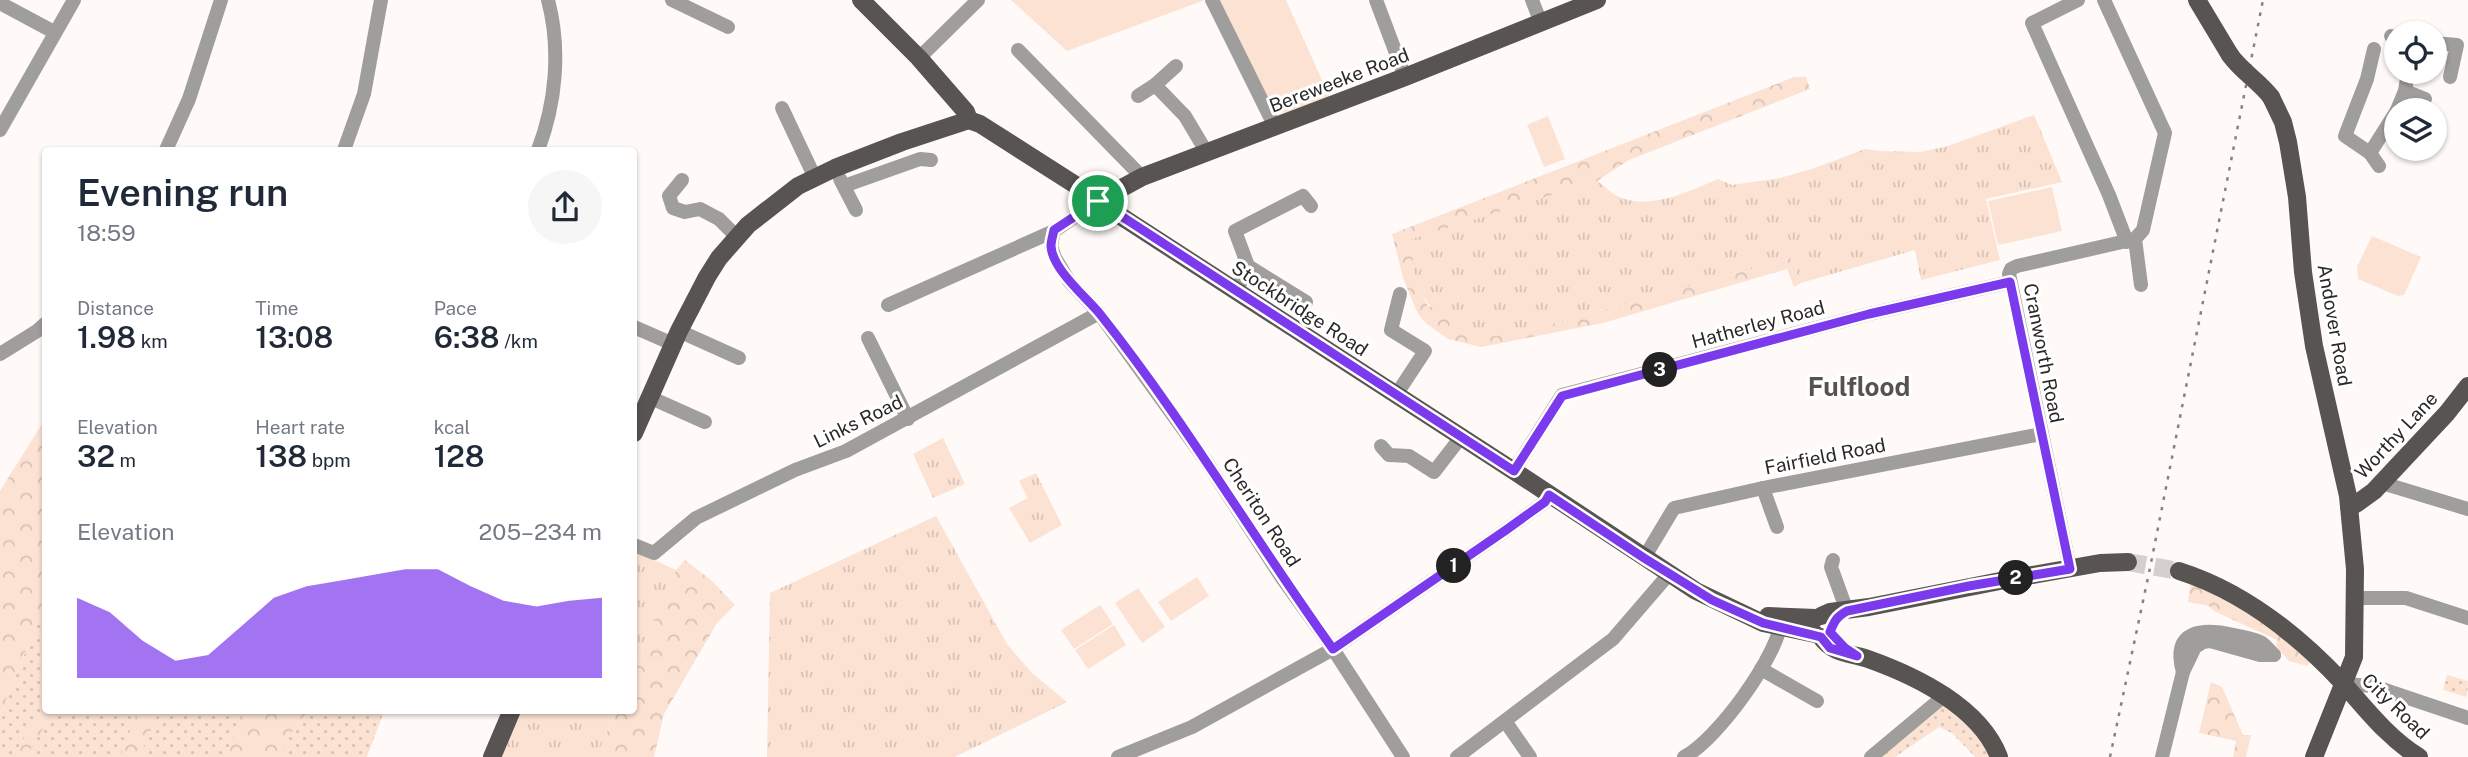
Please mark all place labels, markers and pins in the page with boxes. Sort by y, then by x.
pin [1068,171,1128,231]
pin: 3 [1642,352,1678,388]
pin: 1 [1436,548,1472,584]
pin: 2 [1998,560,2034,596]

